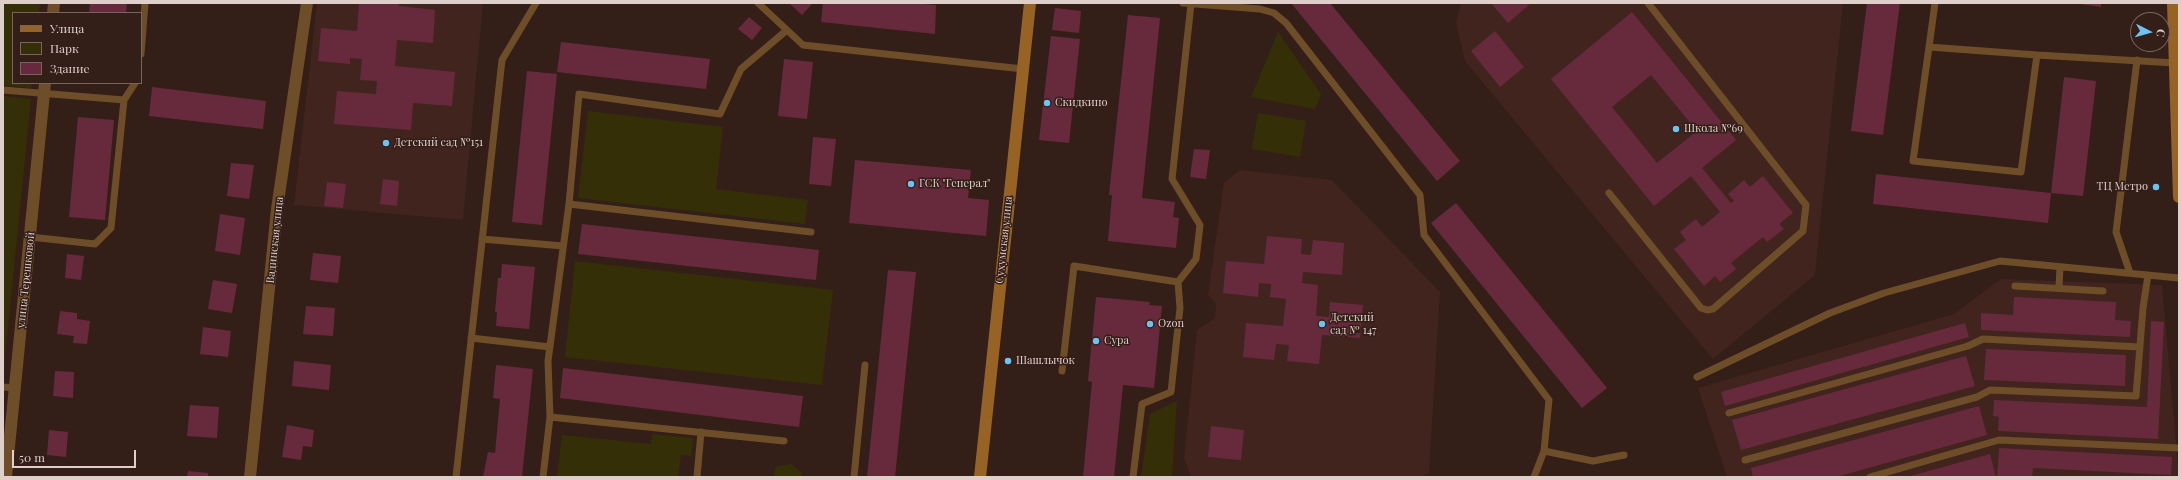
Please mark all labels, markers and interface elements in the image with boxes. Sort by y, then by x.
legend [12,12,142,84]
north arrow [2130,12,2170,52]
text: Улица [50,20,84,36]
text: С [2154,29,2169,38]
text: Парк [50,40,79,56]
text: Здание [50,60,90,76]
place label: Скидкино [1055,96,1107,110]
marker: Скидкино [1042,98,1052,108]
place label: Школа №69 [1684,122,1743,136]
marker: Школа №69 [1671,124,1681,134]
place label: Детский сад №151 [394,136,483,150]
marker: Детский сад №151 [381,138,391,148]
place label: ГСК "Генерал" [919,177,990,191]
marker: ГСК "Генерал" [906,179,916,189]
place label: ТЦ Метро [2097,180,2148,194]
marker: ТЦ Метро [2151,182,2161,192]
street label: Вадинская улица [264,196,286,284]
street label: Сухумская улица [993,196,1015,284]
street label: улица Терешковой [14,231,38,329]
place label: Детский сад № 147 [1330,311,1377,337]
place label: Ozon [1158,317,1184,331]
marker: Ozon [1145,319,1155,329]
marker: Детский сад № 147 [1317,319,1327,329]
place label: Сура [1104,334,1129,348]
marker: Сура [1091,336,1101,346]
place label: Шашлычок [1016,354,1075,368]
marker: Шашлычок [1003,356,1013,366]
scale bar [14,442,138,468]
text: 50 m [19,449,45,465]

